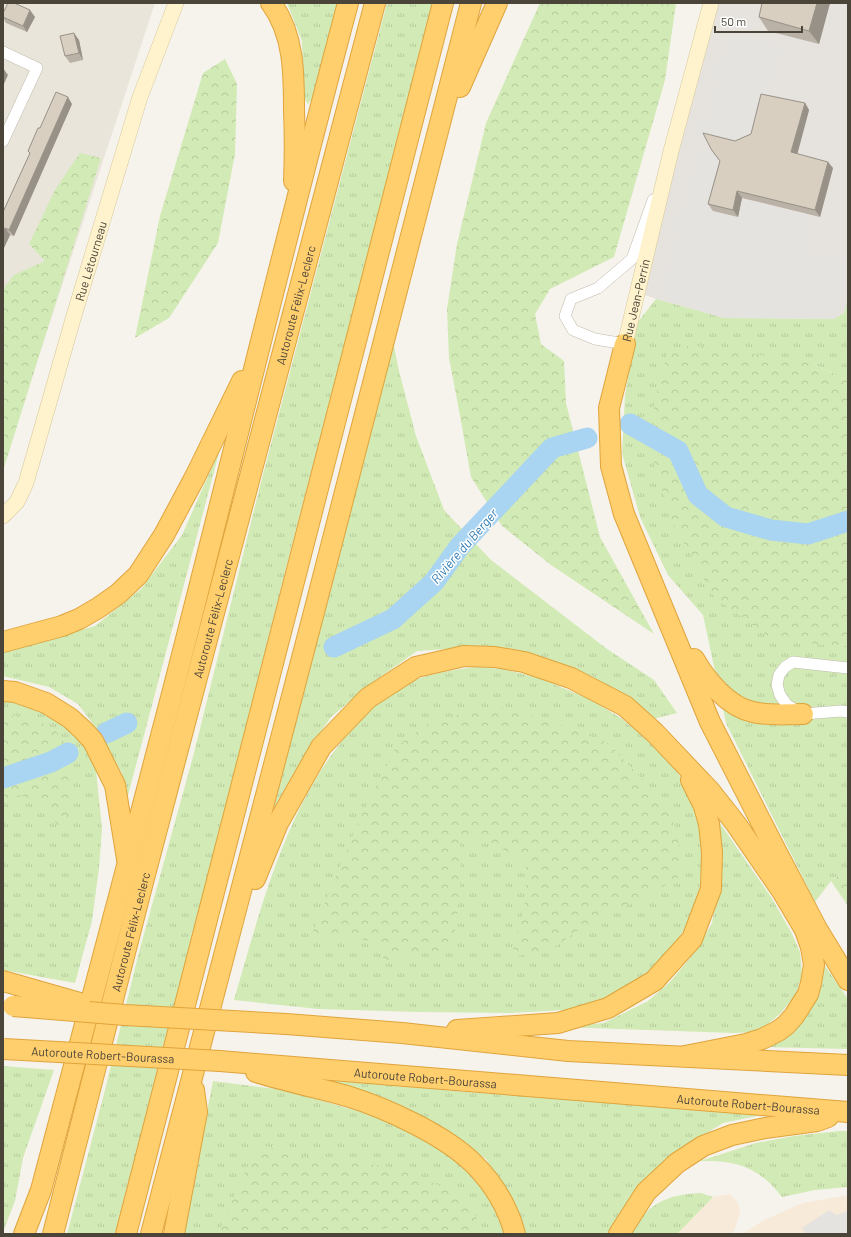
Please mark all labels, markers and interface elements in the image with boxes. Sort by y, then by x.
scale bar [715,8,802,34]
text: 50 m [721,14,746,28]
street label: Rue Létourneau [72,219,109,303]
street label: Autoroute Félix-Leclerc [273,244,318,366]
street label: Rue Jean-Perrin [619,257,652,343]
water label: Rivière du Berger [427,505,501,587]
street label: Autoroute Félix-Leclerc [190,557,235,680]
street label: Autoroute Félix-Leclerc [108,870,152,993]
street label: Autoroute Robert-Bourassa [31,1044,175,1065]
street label: Autoroute Robert-Bourassa [353,1065,497,1090]
street label: Autoroute Robert-Bourassa [676,1091,820,1117]

